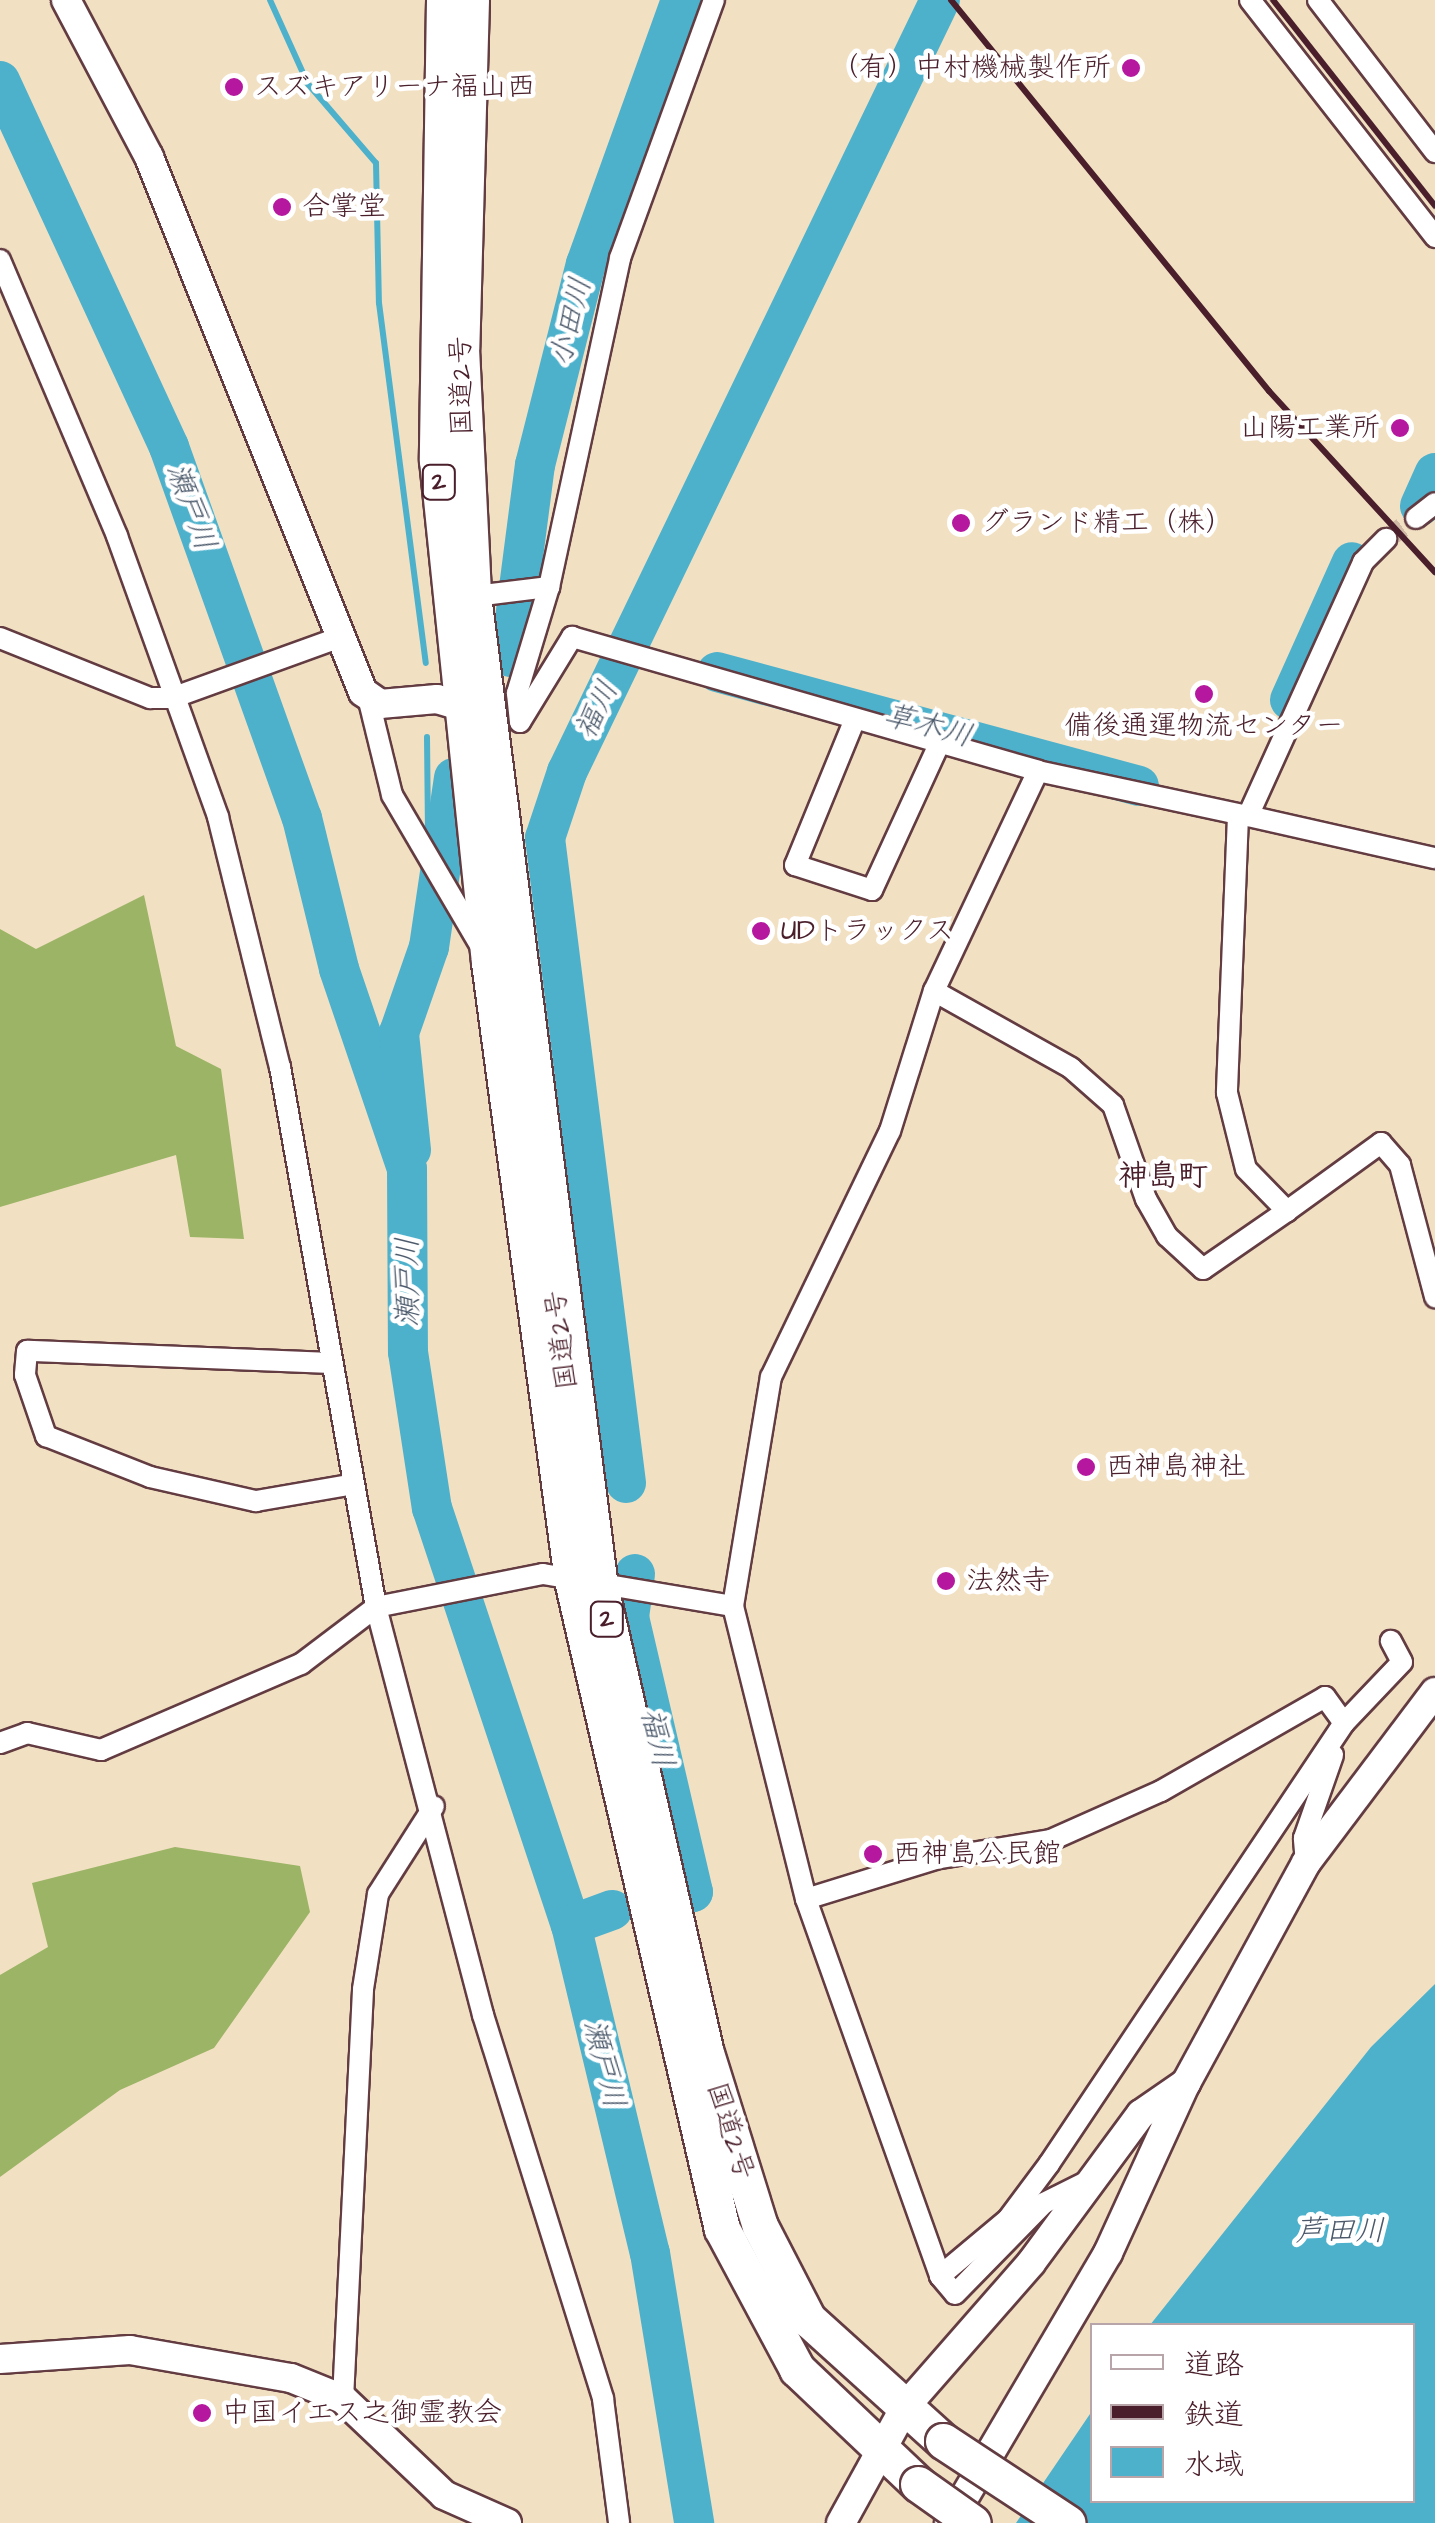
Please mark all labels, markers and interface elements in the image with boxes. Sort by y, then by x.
place label: （有）中村機械製作所 [831,51,1111,85]
marker: （有）中村機械製作所 [1120,57,1142,79]
place label: スズキアリーナ福山西 [254,70,534,104]
marker: スズキアリーナ福山西 [223,76,245,98]
place label: 合掌堂 [302,190,386,224]
marker: 合掌堂 [271,196,293,218]
water label: 小田川 [543,274,599,370]
street label: 国道2号 [444,336,480,436]
place label: 山陽工業所 [1240,411,1380,445]
marker: 山陽工業所 [1389,417,1411,439]
water label: 瀬戸川 [159,459,223,555]
road number: 2 [422,462,456,502]
place label: グランド精工（株） [981,506,1233,540]
marker: グランド精工（株） [950,512,972,534]
water label: 福川 [568,675,626,745]
marker: 備後通運物流センター [1193,683,1215,705]
water label: 草木川 [880,697,976,755]
place label: 備後通運物流センター [1064,709,1344,743]
place label: UDトラックス [781,914,955,948]
marker: UDトラックス [750,920,772,942]
district label: 神島町 [1118,1158,1208,1194]
water label: 瀬戸川 [390,1237,426,1327]
street label: 国道2号 [539,1288,585,1392]
place label: 西神島神社 [1106,1450,1246,1484]
marker: 西神島神社 [1075,1456,1097,1478]
place label: 法然寺 [966,1564,1050,1598]
marker: 法然寺 [935,1570,957,1592]
road number: 2 [590,1599,624,1639]
water label: 福川 [633,1705,681,1771]
place label: 西神島公民館 [893,1837,1061,1871]
marker: 西神島公民館 [862,1843,884,1865]
water label: 瀬戸川 [576,2016,632,2112]
street label: 国道2号 [699,2078,761,2184]
water label: 芦田川 [1295,2213,1385,2249]
legend [1090,2323,1415,2503]
text: 道路 [1184,2344,1244,2386]
text: 鉄道 [1184,2394,1244,2436]
place label: 中国イエス之御霊教会 [222,2396,502,2430]
marker: 中国イエス之御霊教会 [191,2402,213,2424]
text: 水域 [1184,2444,1244,2486]

